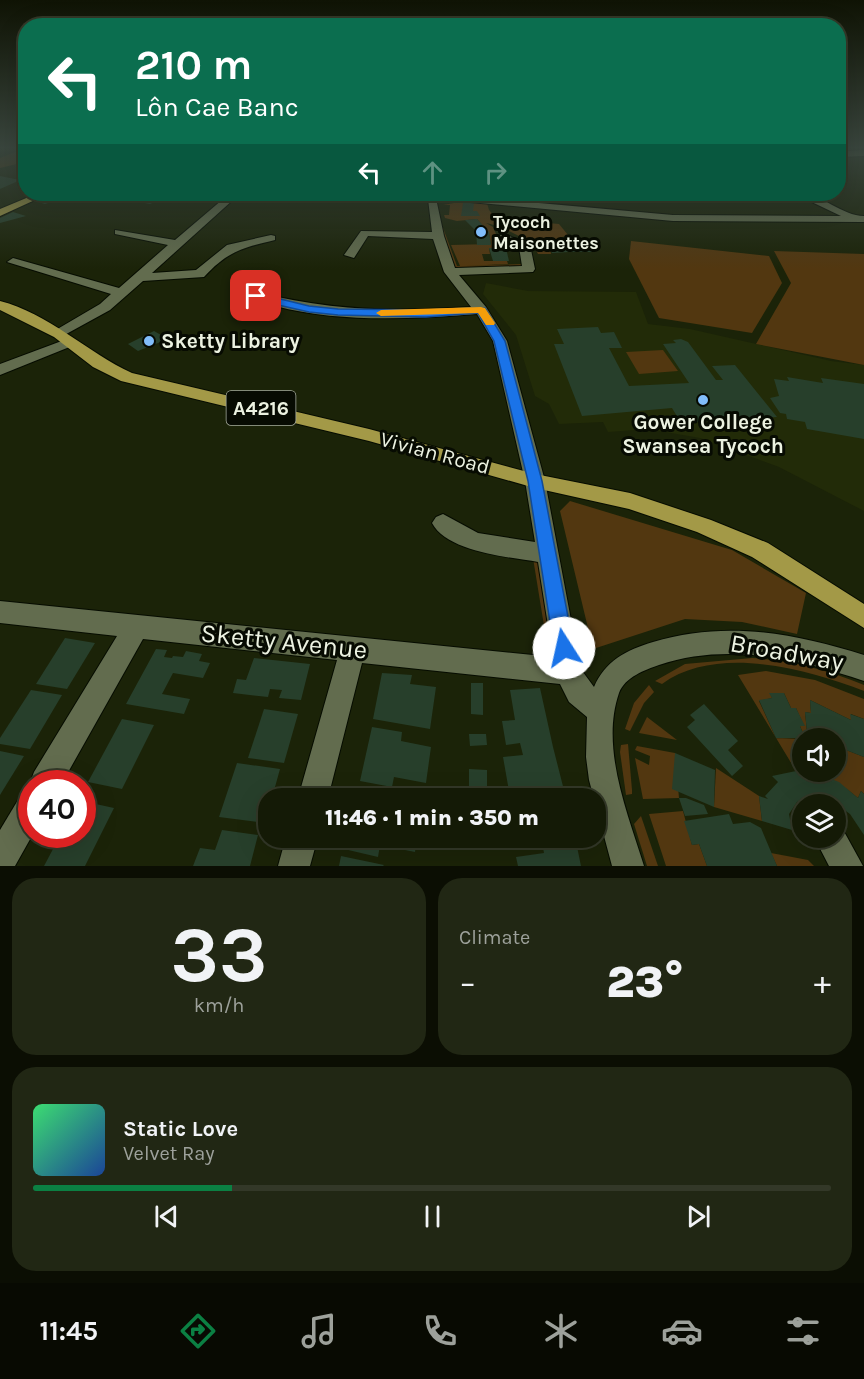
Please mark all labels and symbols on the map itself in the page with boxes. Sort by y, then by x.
place label: Tycoch Maisonettes [493,211,599,254]
marker: Tycoch Maisonettes [474,225,488,239]
pin [230,270,281,321]
place label: Sketty Library [161,329,300,353]
marker: Sketty Library [142,334,156,348]
road number: A4216 [226,391,296,425]
marker: Gower College Swansea Tycoch [696,393,710,407]
place label: Gower College Swansea Tycoch [622,410,784,458]
street label: Vivian Road [378,427,492,479]
position arrow [532,616,596,680]
street label: Sketty Avenue [199,617,369,666]
street label: Broadway [728,627,846,678]
speed limit sign: 40 [18,770,96,848]

